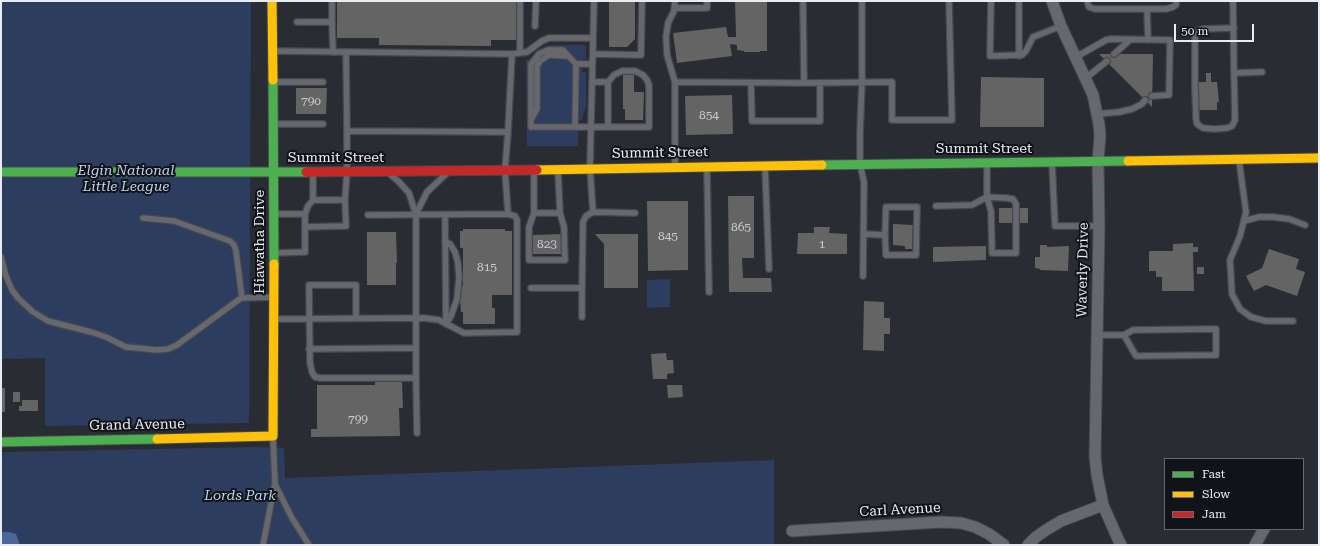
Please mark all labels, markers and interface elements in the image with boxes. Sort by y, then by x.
scale bar [1176,16,1256,42]
text: 50 m [1181,24,1208,38]
house number: 790 [301,94,321,108]
house number: 854 [699,108,719,122]
street label: Summit Street [936,141,1032,157]
street label: Summit Street [612,144,708,162]
street label: Summit Street [288,150,384,166]
park label: Elgin National Little League [78,163,174,196]
street label: Hiawatha Drive [252,190,268,294]
house number: 865 [731,220,751,234]
street label: Waverly Drive [1074,222,1092,318]
house number: 845 [658,229,678,243]
house number: 823 [537,237,557,251]
house number: 1 [819,237,825,251]
house number: 815 [477,260,497,274]
house number: 799 [348,412,368,426]
street label: Grand Avenue [89,416,185,434]
legend [1164,458,1304,530]
text: Fast [1202,467,1225,481]
text: Slow [1202,487,1230,501]
park label: Lords Park [204,488,276,504]
street label: Carl Avenue [859,499,941,521]
text: Jam [1202,507,1226,521]

